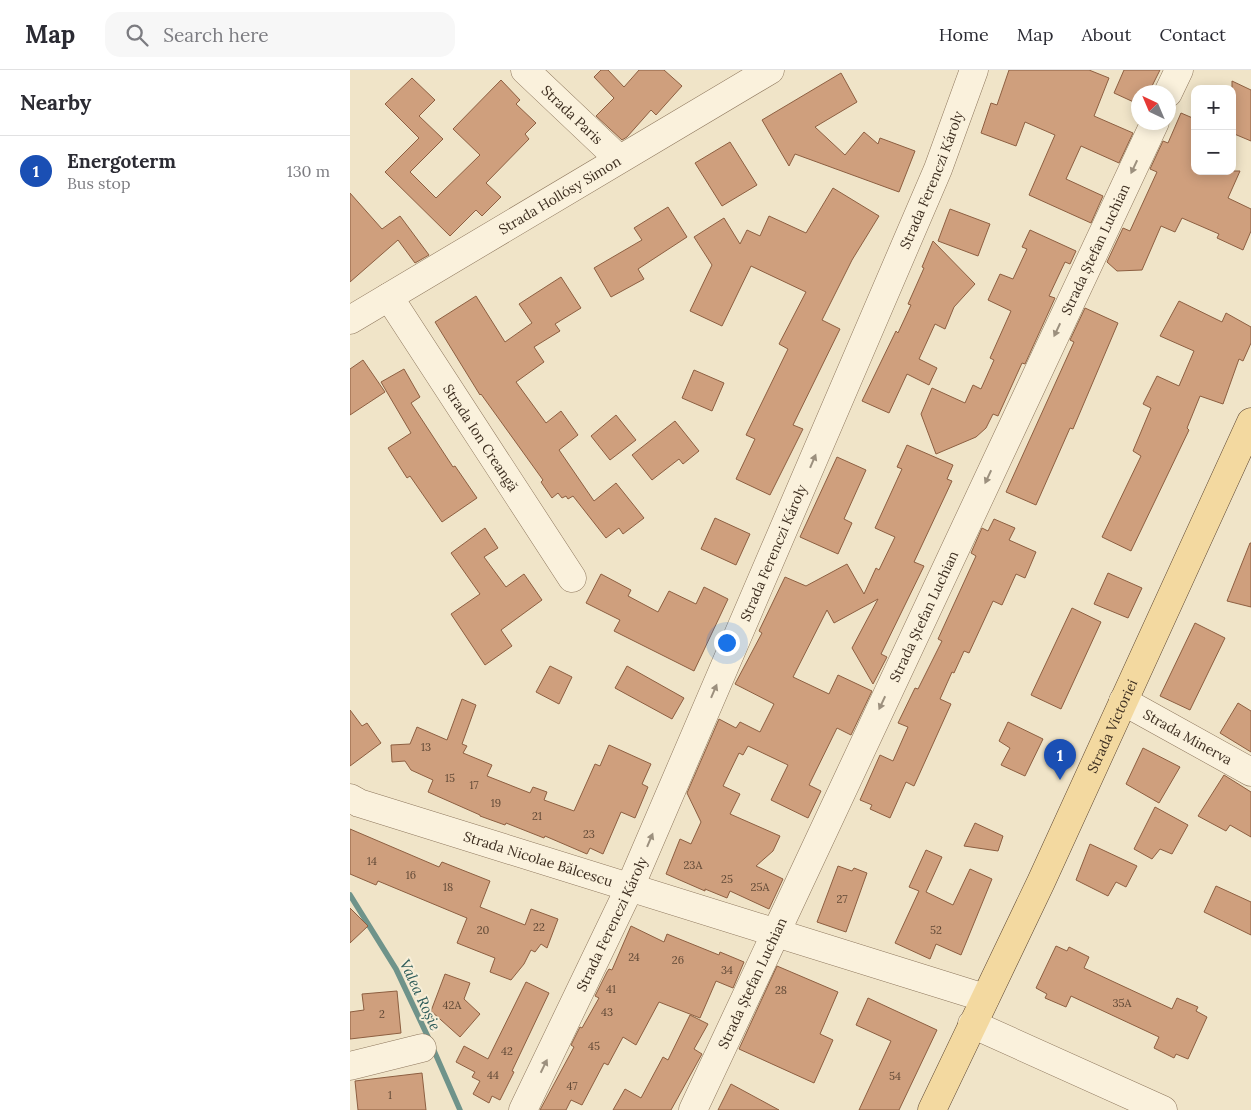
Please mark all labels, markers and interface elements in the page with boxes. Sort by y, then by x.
search box [105,12,455,57]
text: Map [25,19,75,50]
icon: search [123,21,151,49]
text: Search here [163,23,269,47]
text: Home [939,23,989,46]
text: Map [1017,23,1053,46]
text: About [1081,23,1131,46]
text: Contact [1159,23,1226,46]
street label: Strada Paris [538,81,607,148]
north arrow [1131,85,1176,130]
map controls [1191,85,1236,175]
button: + [1191,85,1236,130]
text: Nearby [20,89,91,116]
street label: Strada Ferenczi Károly [896,108,968,252]
button: − [1191,130,1236,175]
text: Energoterm [67,149,176,173]
street label: Strada Hollósy Simon [495,152,624,238]
one-way arrow [1130,160,1138,174]
text: 1 [33,161,39,181]
text: 130 m [287,161,330,181]
text: Bus stop [67,173,131,193]
street label: Strada Ștefan Luchian [1057,180,1134,318]
one-way arrow [1053,323,1061,337]
street label: Strada Ion Creangă [439,381,522,495]
one-way arrow [809,454,817,468]
one-way arrow [984,470,992,484]
street label: Strada Ferenczi Károly [736,481,811,624]
street label: Strada Ștefan Luchian [885,547,962,685]
your location [714,630,740,656]
street label: Strada Victoriei [1083,676,1141,776]
one-way arrow [711,683,719,698]
one-way arrow [878,696,886,710]
street label: Strada Minerva [1140,705,1235,769]
pin: 1 [1044,739,1076,780]
house number: 13 [421,740,431,754]
house number: 15 [445,771,455,785]
house number: 17 [469,778,479,792]
house number: 19 [491,796,501,810]
house number: 21 [532,809,542,823]
street label: Strada Nicolae Bălcescu [461,827,615,891]
house number: 23 [583,827,595,841]
one-way arrow [647,833,655,847]
street label: Strada Ferenczi Károly [572,853,651,995]
house number: 14 [367,854,377,868]
house number: 23A [684,858,703,872]
house number: 16 [406,868,416,882]
house number: 25 [721,872,733,886]
house number: 18 [443,880,453,894]
house number: 25A [751,880,771,894]
house number: 27 [837,892,847,906]
street label: Strada Ștefan Luchian [714,914,791,1052]
house number: 22 [533,920,545,934]
house number: 20 [477,923,490,937]
house number: 52 [930,923,942,937]
house number: 24 [628,950,640,964]
house number: 26 [672,953,684,967]
water label: Valea Roșie [396,956,445,1033]
house number: 34 [721,963,733,977]
house number: 41 [606,982,616,996]
house number: 28 [775,983,787,997]
house number: 35A [1112,996,1133,1010]
house number: 42A [443,998,462,1012]
house number: 43 [601,1005,613,1019]
house number: 2 [379,1007,385,1021]
house number: 45 [588,1039,600,1053]
house number: 42 [501,1044,513,1058]
one-way arrow [540,1059,548,1073]
house number: 44 [487,1068,499,1082]
house number: 54 [889,1069,901,1083]
house number: 47 [566,1079,578,1093]
house number: 1 [388,1088,392,1102]

